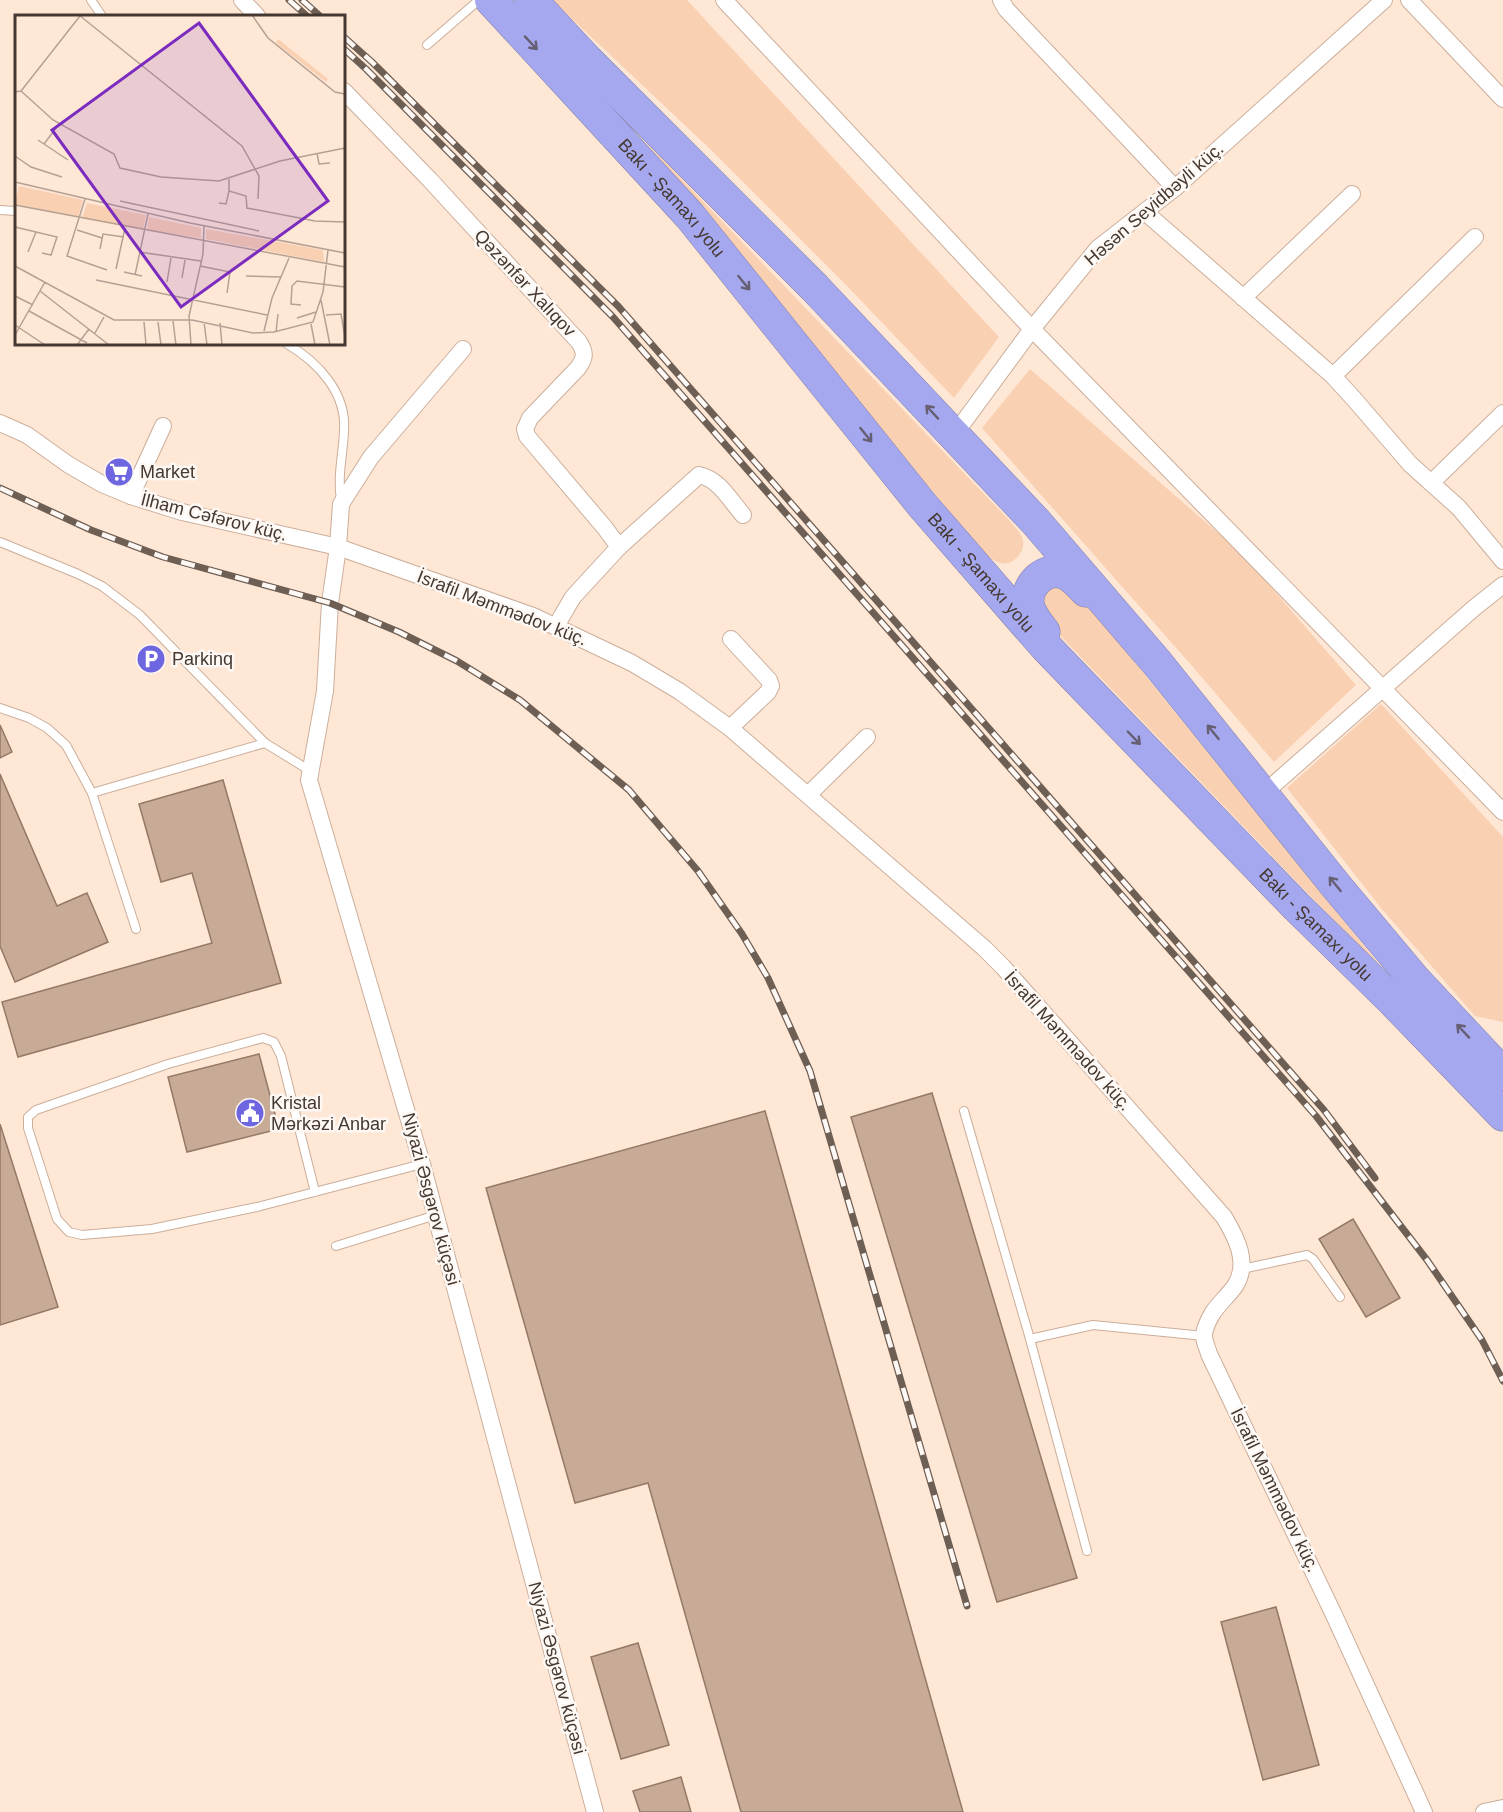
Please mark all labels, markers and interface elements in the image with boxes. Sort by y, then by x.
inset map [15,15,345,345]
one-way arrow [524,35,538,50]
street label: Bakı - Şamaxı yolu [614,135,729,261]
street label: Həsən Seyidbəyli küç. [1081,138,1227,270]
street label: Qəzənfər Xalıqov [470,225,580,341]
one-way arrow [737,275,750,291]
one-way arrow [925,404,940,419]
one-way arrow [859,427,872,443]
supermarket icon: Market [103,456,135,488]
place label: Market [140,462,195,482]
street label: İlham Cəfərov küç. [139,489,289,545]
street label: Bakı - Şamaxı yolu [924,509,1038,636]
street label: İsrafil Məmmədov küç. [414,566,590,650]
parking icon: Parkinq [135,643,167,675]
place label: Parkinq [172,649,233,669]
one-way arrow [1207,724,1220,740]
one-way arrow [1127,731,1142,746]
street label: Bakı - Şamaxı yolu [1255,864,1376,985]
one-way arrow [1328,876,1341,892]
street label: İsrafil Məmmədov küç. [1000,967,1136,1115]
one-way arrow [1456,1024,1470,1039]
place label: Kristal Mərkəzi Anbar [271,1093,386,1134]
public building icon: Kristal Mərkəzi Anbar [234,1097,266,1129]
street label: Niyazi Əsgərov küçəsi [398,1111,464,1287]
street label: İsrafil Məmmədov küç. [1227,1405,1323,1575]
street label: Niyazi Əsgərov küçəsi [524,1580,590,1756]

